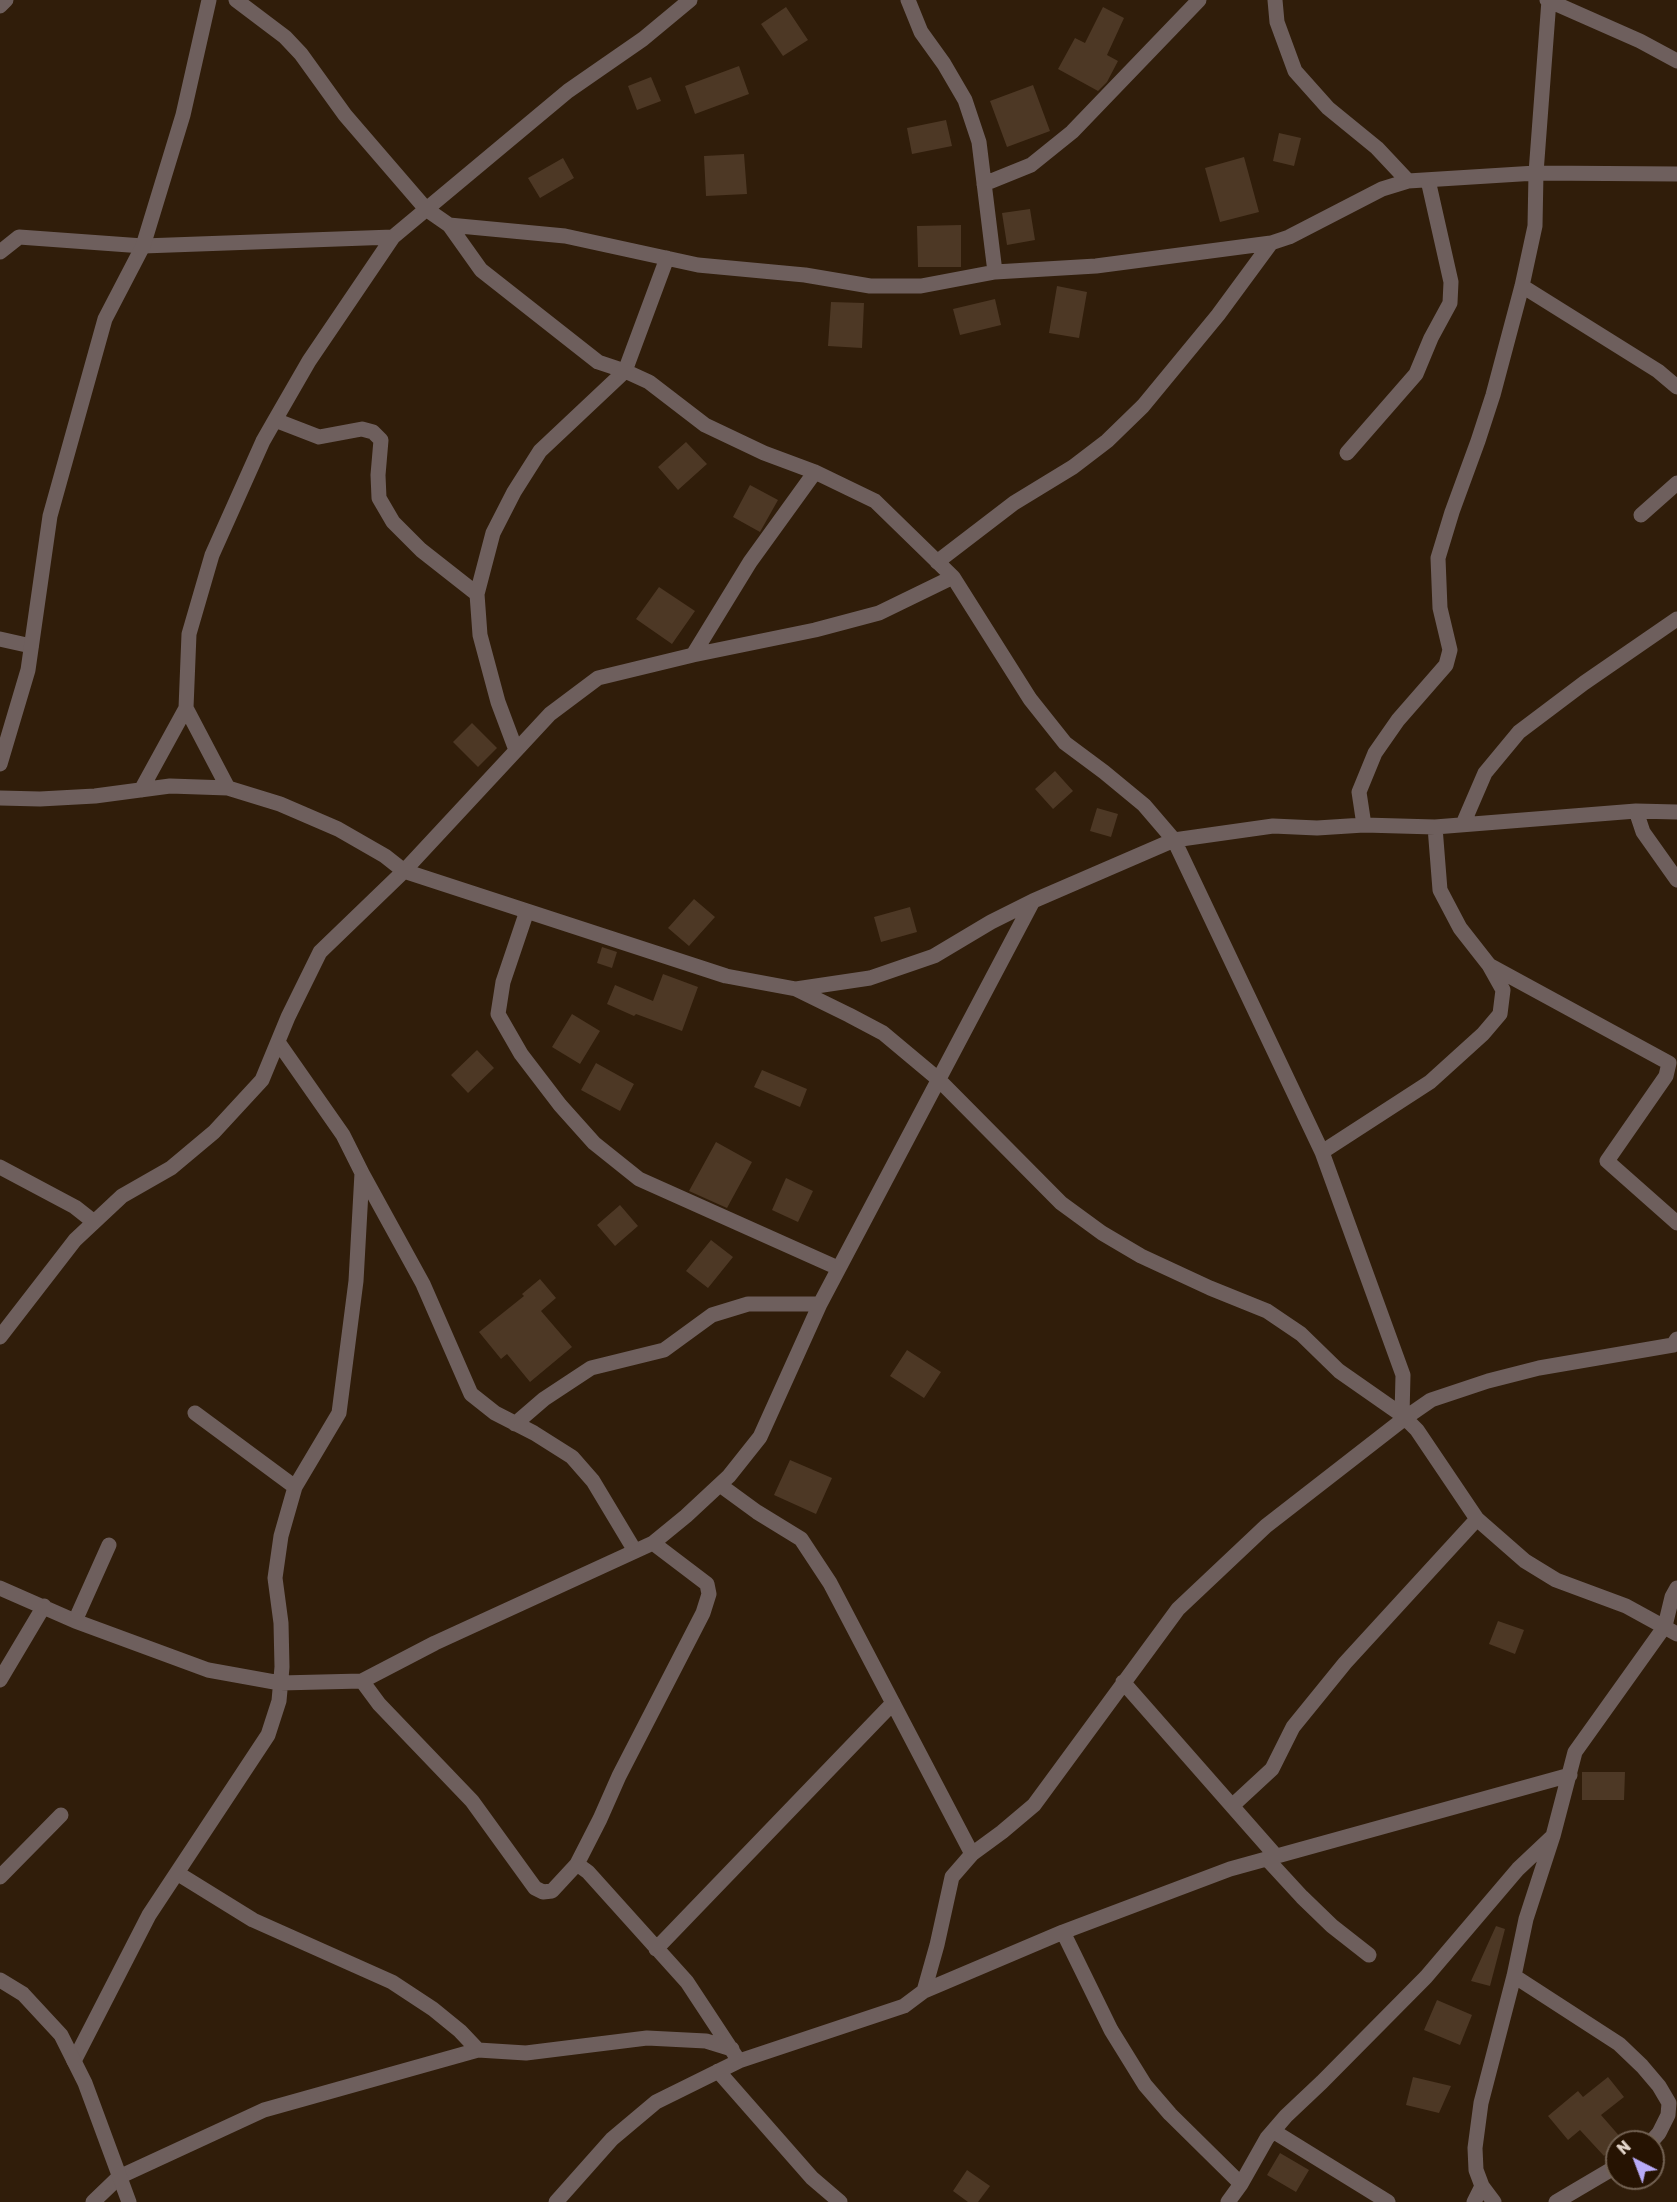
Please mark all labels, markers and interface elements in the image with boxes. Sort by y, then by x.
north arrow [1605,2130,1665,2190]
text: N [1613,2137,1635,2159]

